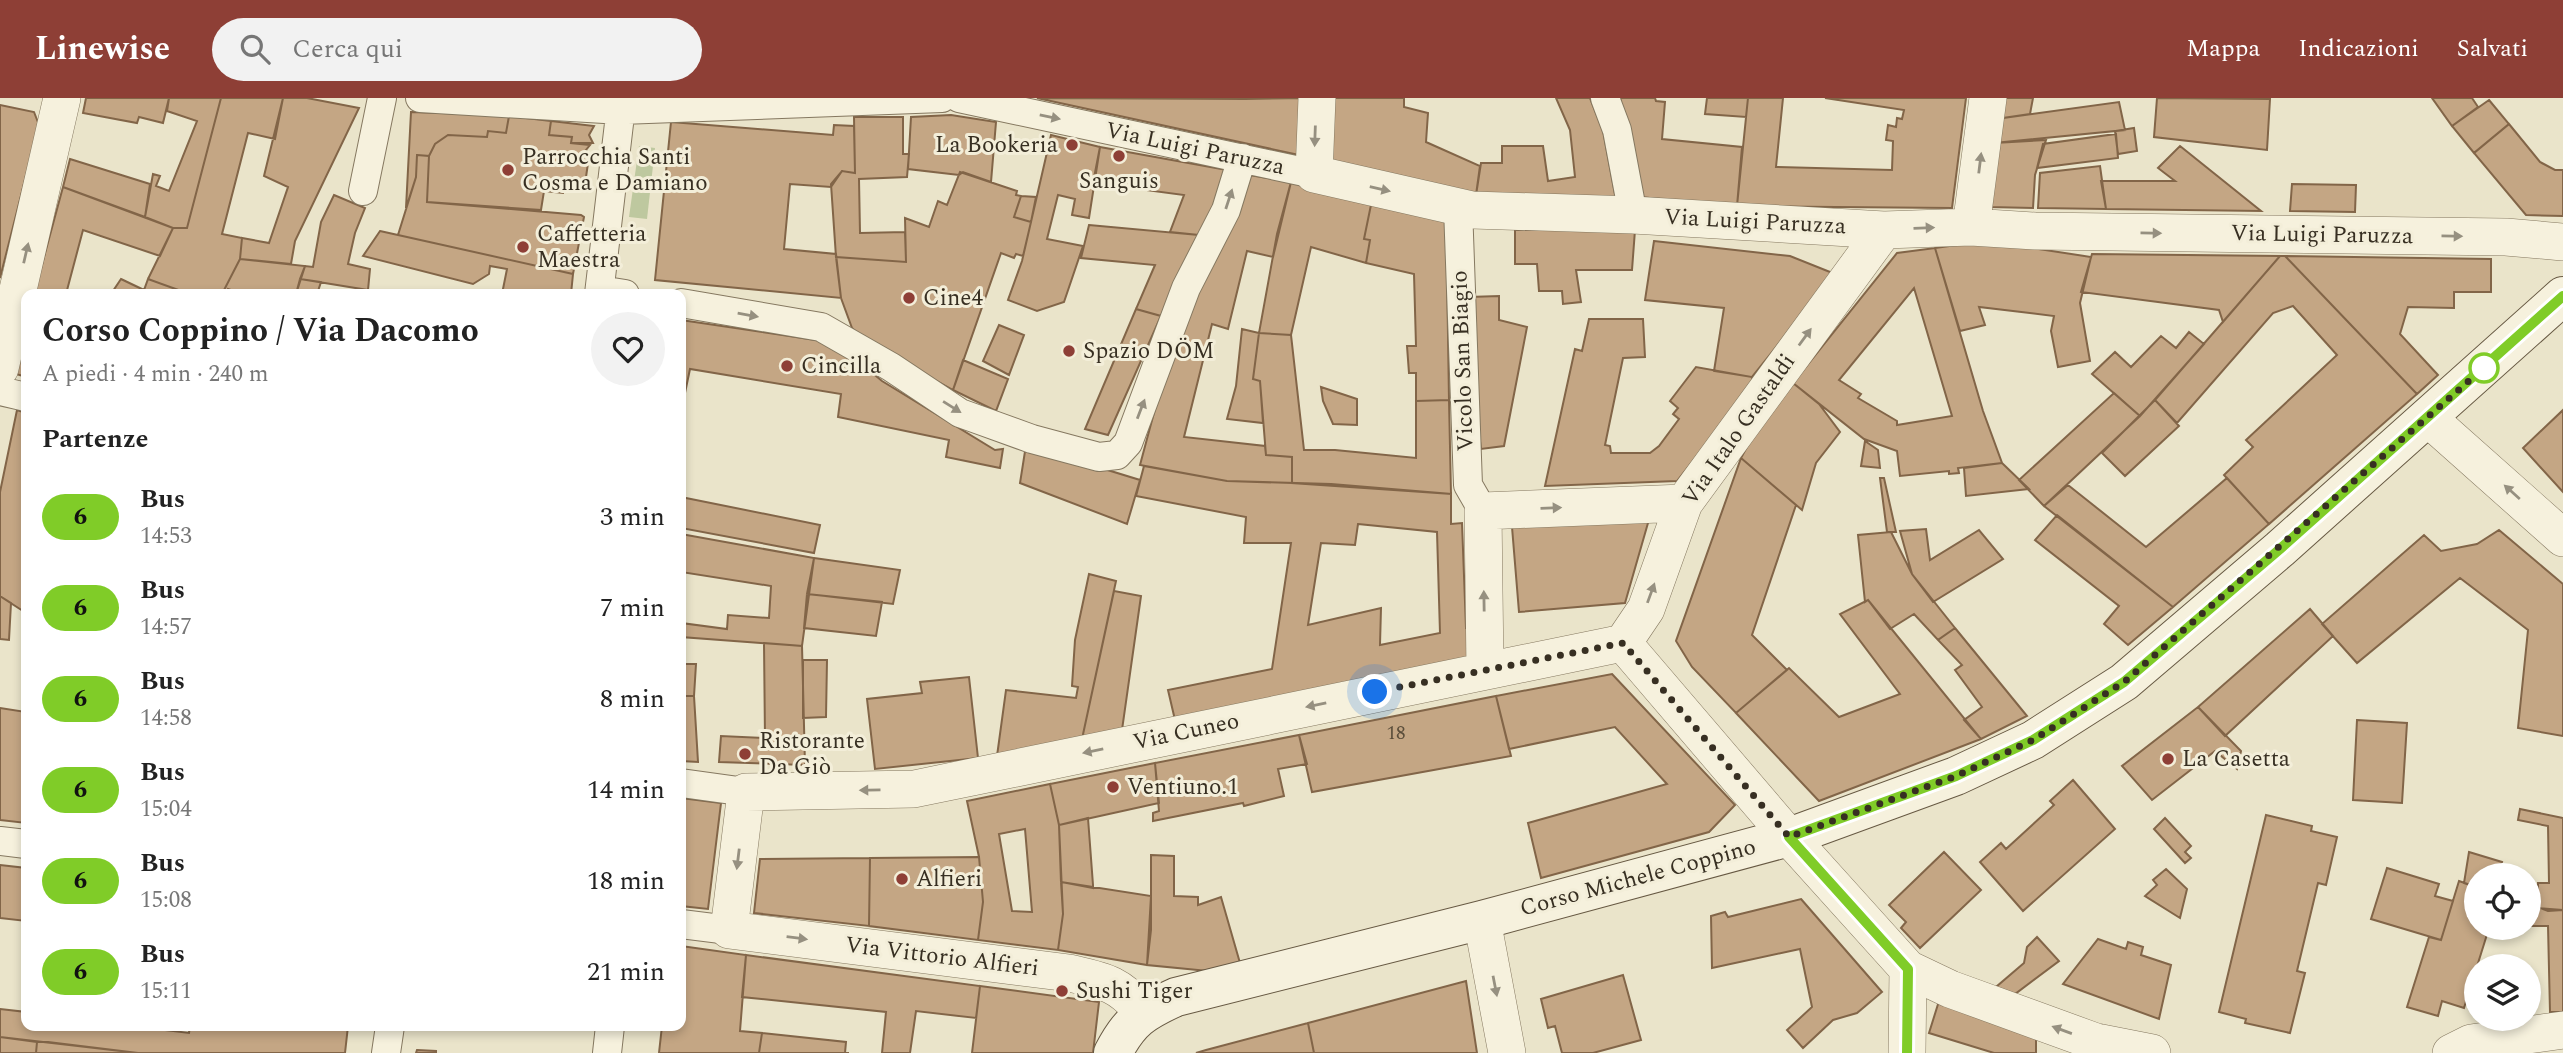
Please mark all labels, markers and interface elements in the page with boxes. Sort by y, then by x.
search box [212,18,702,81]
text: Linewise [35,24,170,74]
text: Cerca qui [292,29,403,69]
icon: search [236,30,274,68]
text: Mappa [2186,31,2260,67]
text: Indicazioni [2298,31,2419,67]
text: Salvati [2457,31,2528,67]
one-way arrow [1039,112,1061,123]
street label: Via Luigi Paruzza [1102,113,1288,185]
one-way arrow [1310,125,1321,147]
place label: La Bookeria [935,128,1058,163]
marker: La Bookeria [1064,137,1080,153]
place label: Parrocchia Santi Cosma e Damiano [522,140,708,201]
marker: Sanguis [1111,148,1127,164]
one-way arrow [1974,151,1985,173]
marker: Parrocchia Santi Cosma e Damiano [500,162,516,178]
place label: Sanguis [1079,164,1159,199]
one-way arrow [1369,184,1391,195]
one-way arrow [1225,189,1235,210]
street label: Via Luigi Paruzza [1663,200,1847,244]
street label: Via Luigi Paruzza [2231,216,2413,254]
place label: Caffetteria Maestra [537,217,647,278]
one-way arrow [1913,223,1935,234]
one-way arrow [2140,227,2162,239]
one-way arrow [2441,231,2463,242]
marker: Caffetteria Maestra [515,239,531,255]
one-way arrow [21,242,32,264]
street label: Vicolo San Biagio [1442,270,1484,452]
place label: Cine4 [923,281,983,316]
marker: Cine4 [901,290,917,306]
text: Corso Coppino / Via Dacomo [42,306,479,356]
one-way arrow [737,310,759,321]
button: heart [591,312,665,386]
one-way arrow [1798,328,1812,346]
place label: Spazio DÖM [1083,334,1214,369]
marker: Spazio DÖM [1061,343,1077,359]
street label: Via Italo Gastaldi [1673,347,1805,513]
place label: Cincilla [801,349,881,384]
unlabelled marker [2469,353,2499,383]
text: A piedi · 4 min · 240 m [42,357,268,392]
marker: Cincilla [779,358,795,374]
one-way arrow [1136,398,1147,419]
one-way arrow [942,400,962,413]
text: Partenze [42,419,149,459]
text: Bus [140,479,185,519]
one-way arrow [2504,485,2521,501]
text: 3 min [600,497,665,537]
text: 6 [74,499,87,535]
one-way arrow [1540,502,1562,514]
text: 14:53 [140,519,192,554]
text: Bus [140,570,185,610]
one-way arrow [1646,582,1657,603]
text: 7 min [600,588,665,628]
text: 6 [74,590,87,626]
one-way arrow [1478,590,1490,612]
text: 14:57 [140,610,192,645]
text: Bus [140,661,185,701]
your location [1357,674,1392,709]
text: 8 min [600,679,665,719]
text: 6 [74,681,87,717]
one-way arrow [1305,699,1327,710]
text: 14:58 [140,701,192,736]
street label: Via Cuneo [1130,704,1242,760]
house number: 18 [1386,719,1406,748]
place label: Ristorante Da Giò [759,724,865,785]
place label: La Casetta [2182,742,2290,777]
marker: Ristorante Da Giò [737,746,753,762]
one-way arrow [1082,746,1104,757]
marker: La Casetta [2160,751,2176,767]
text: Bus [140,752,185,792]
text: 14 min [587,770,665,810]
place label: Ventiuno.1 [1127,770,1238,805]
text: 6 [74,772,87,808]
marker: Ventiuno.1 [1105,779,1121,795]
one-way arrow [859,784,881,796]
text: 15:04 [140,792,192,827]
street label: Corso Michele Coppino [1516,830,1760,926]
text: Bus [140,843,185,883]
one-way arrow [732,848,743,870]
text: 18 min [587,861,665,901]
place label: Alfieri [916,862,982,897]
text: 6 [74,863,87,899]
map controls [2464,863,2541,1031]
button: locate [2464,863,2541,940]
marker: Alfieri [894,871,910,887]
text: 15:08 [140,883,192,918]
street label: Via Vittorio Alfieri [843,928,1041,986]
one-way arrow [786,933,808,944]
text: Bus [140,934,185,974]
text: 21 min [587,952,665,992]
text: 6 [74,954,87,990]
button: layers [2464,954,2541,1031]
text: 15:11 [140,974,192,1009]
place label: Sushi Tiger [1076,974,1193,1009]
one-way arrow [1490,976,1501,998]
marker: Sushi Tiger [1054,983,1070,999]
one-way arrow [2052,1024,2073,1035]

